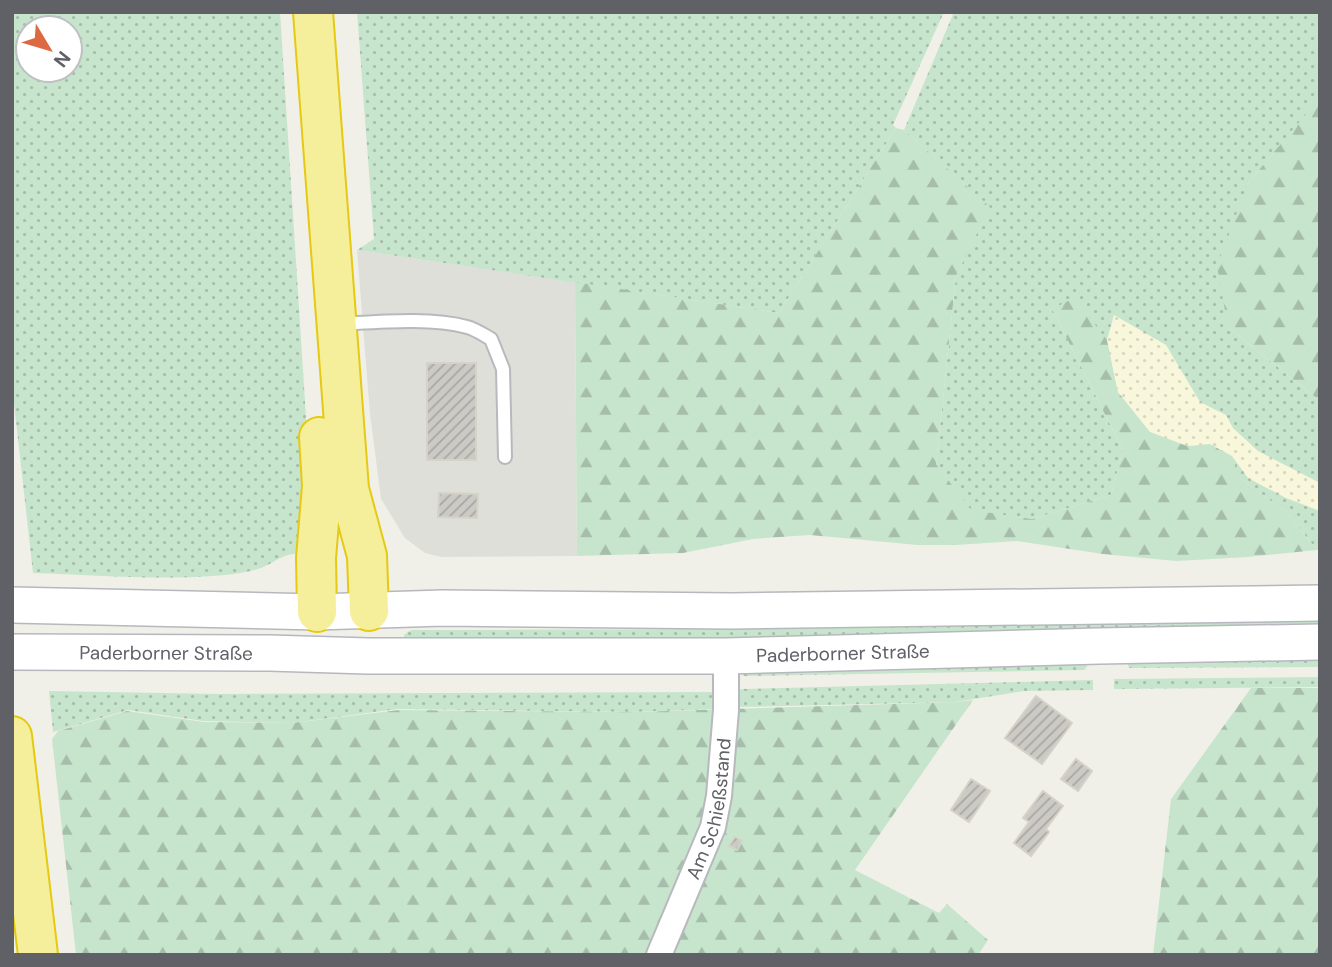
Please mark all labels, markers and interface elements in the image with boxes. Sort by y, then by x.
north arrow [14,14,84,84]
text: N [48,46,76,72]
street label: Paderborner Straße [756,638,930,668]
street label: Paderborner Straße [79,640,253,665]
street label: Am Schießstand [680,737,736,883]

